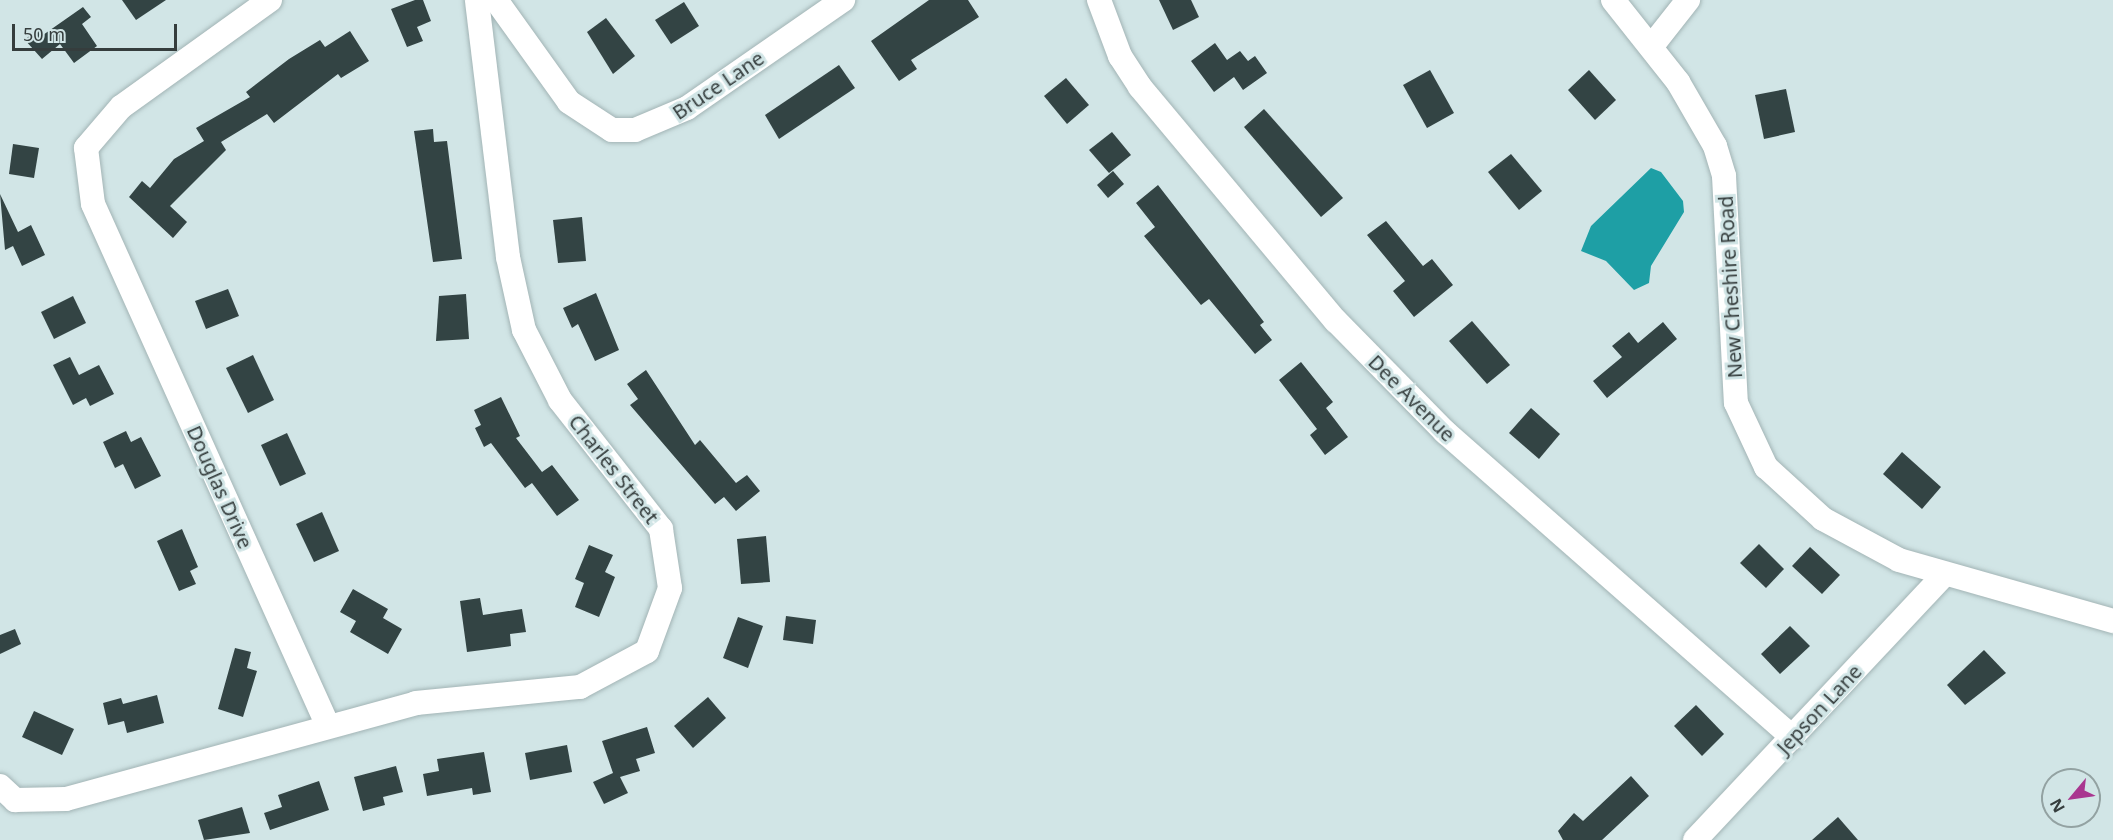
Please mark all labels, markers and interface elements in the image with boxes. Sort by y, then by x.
scale bar [15,12,180,50]
text: 50 m [23,22,65,46]
street label: Bruce Lane [668,46,768,124]
street label: New Cheshire Road [1713,195,1747,379]
street label: Dee Avenue [1364,350,1460,446]
street label: Charles Street [564,410,664,528]
street label: Douglas Drive [182,422,258,552]
street label: Jepson Lane [1771,659,1867,759]
north arrow [2041,768,2101,828]
text: N [2044,795,2070,817]

